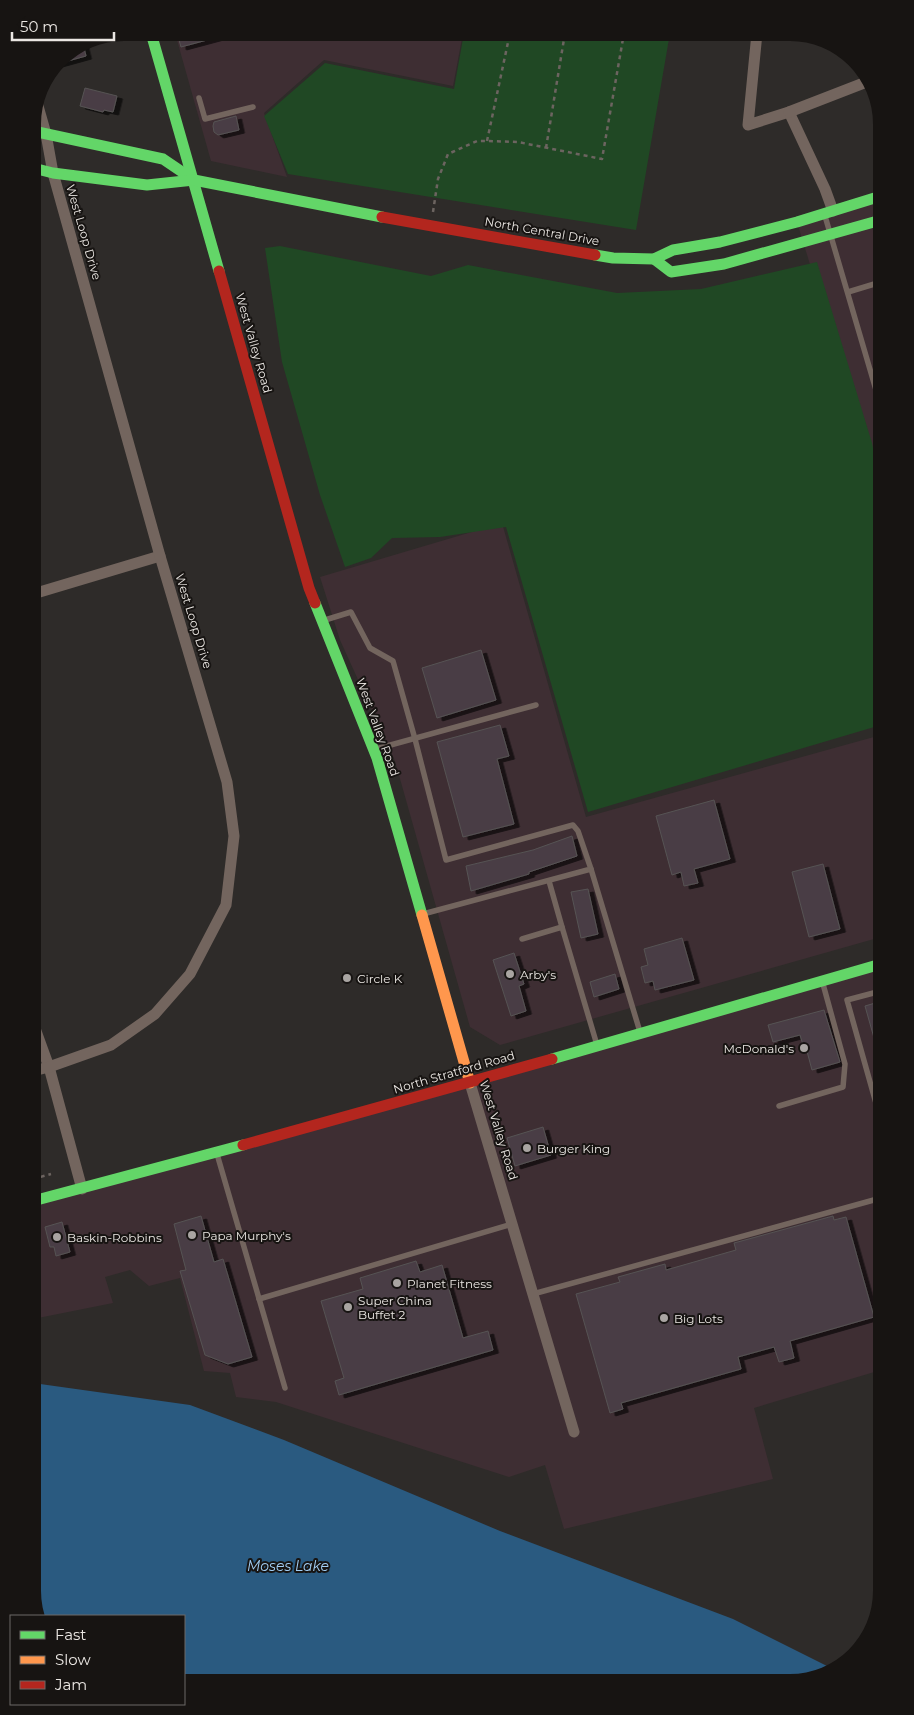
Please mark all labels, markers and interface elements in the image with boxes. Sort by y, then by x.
scale bar [12,10,115,42]
text: 50 m [20,17,58,36]
street label: West Loop Drive [63,183,105,281]
street label: North Central Drive [484,214,600,248]
street label: West Valley Road [233,291,275,395]
street label: West Loop Drive [172,572,216,670]
street label: West Valley Road [353,676,403,778]
place label: Arby's [520,967,556,982]
marker: Arby's [504,968,516,980]
place label: Circle K [357,971,403,986]
marker: Circle K [341,972,353,984]
place label: McDonald's [724,1041,794,1056]
marker: McDonald's [798,1042,810,1054]
street label: North Stratford Road [392,1047,516,1097]
street label: West Valley Road [477,1078,521,1182]
place label: Burger King [537,1141,610,1156]
marker: Burger King [521,1142,533,1154]
place label: Papa Murphy's [202,1228,291,1243]
marker: Papa Murphy's [186,1229,198,1241]
place label: Baskin-Robbins [67,1230,162,1245]
marker: Baskin-Robbins [51,1231,63,1243]
place label: Planet Fitness [407,1276,492,1291]
marker: Planet Fitness [391,1277,403,1289]
place label: Super China Buffet 2 [358,1293,432,1322]
marker: Super China Buffet 2 [342,1301,354,1313]
place label: Big Lots [674,1311,723,1326]
marker: Big Lots [658,1312,670,1324]
water label: Moses Lake [247,1557,329,1575]
legend [10,1615,185,1705]
text: Fast [55,1625,86,1644]
text: Slow [55,1650,91,1669]
text: Jam [54,1675,87,1694]

